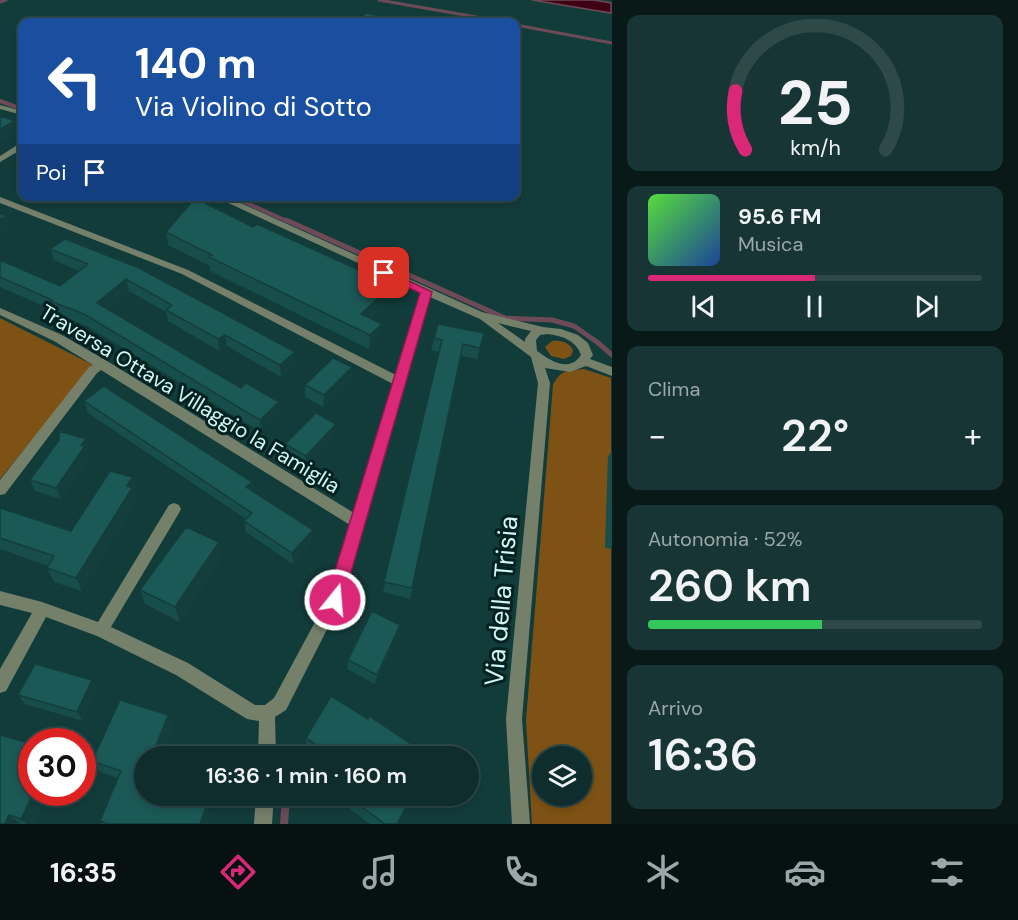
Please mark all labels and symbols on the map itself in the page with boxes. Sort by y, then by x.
pin [358,247,409,298]
street label: Traversa Ottava Villaggio la Famiglia [35,298,345,500]
street label: Via della Trisia [477,514,525,688]
position arrow [303,568,367,632]
speed limit sign: 30 [18,728,96,806]

